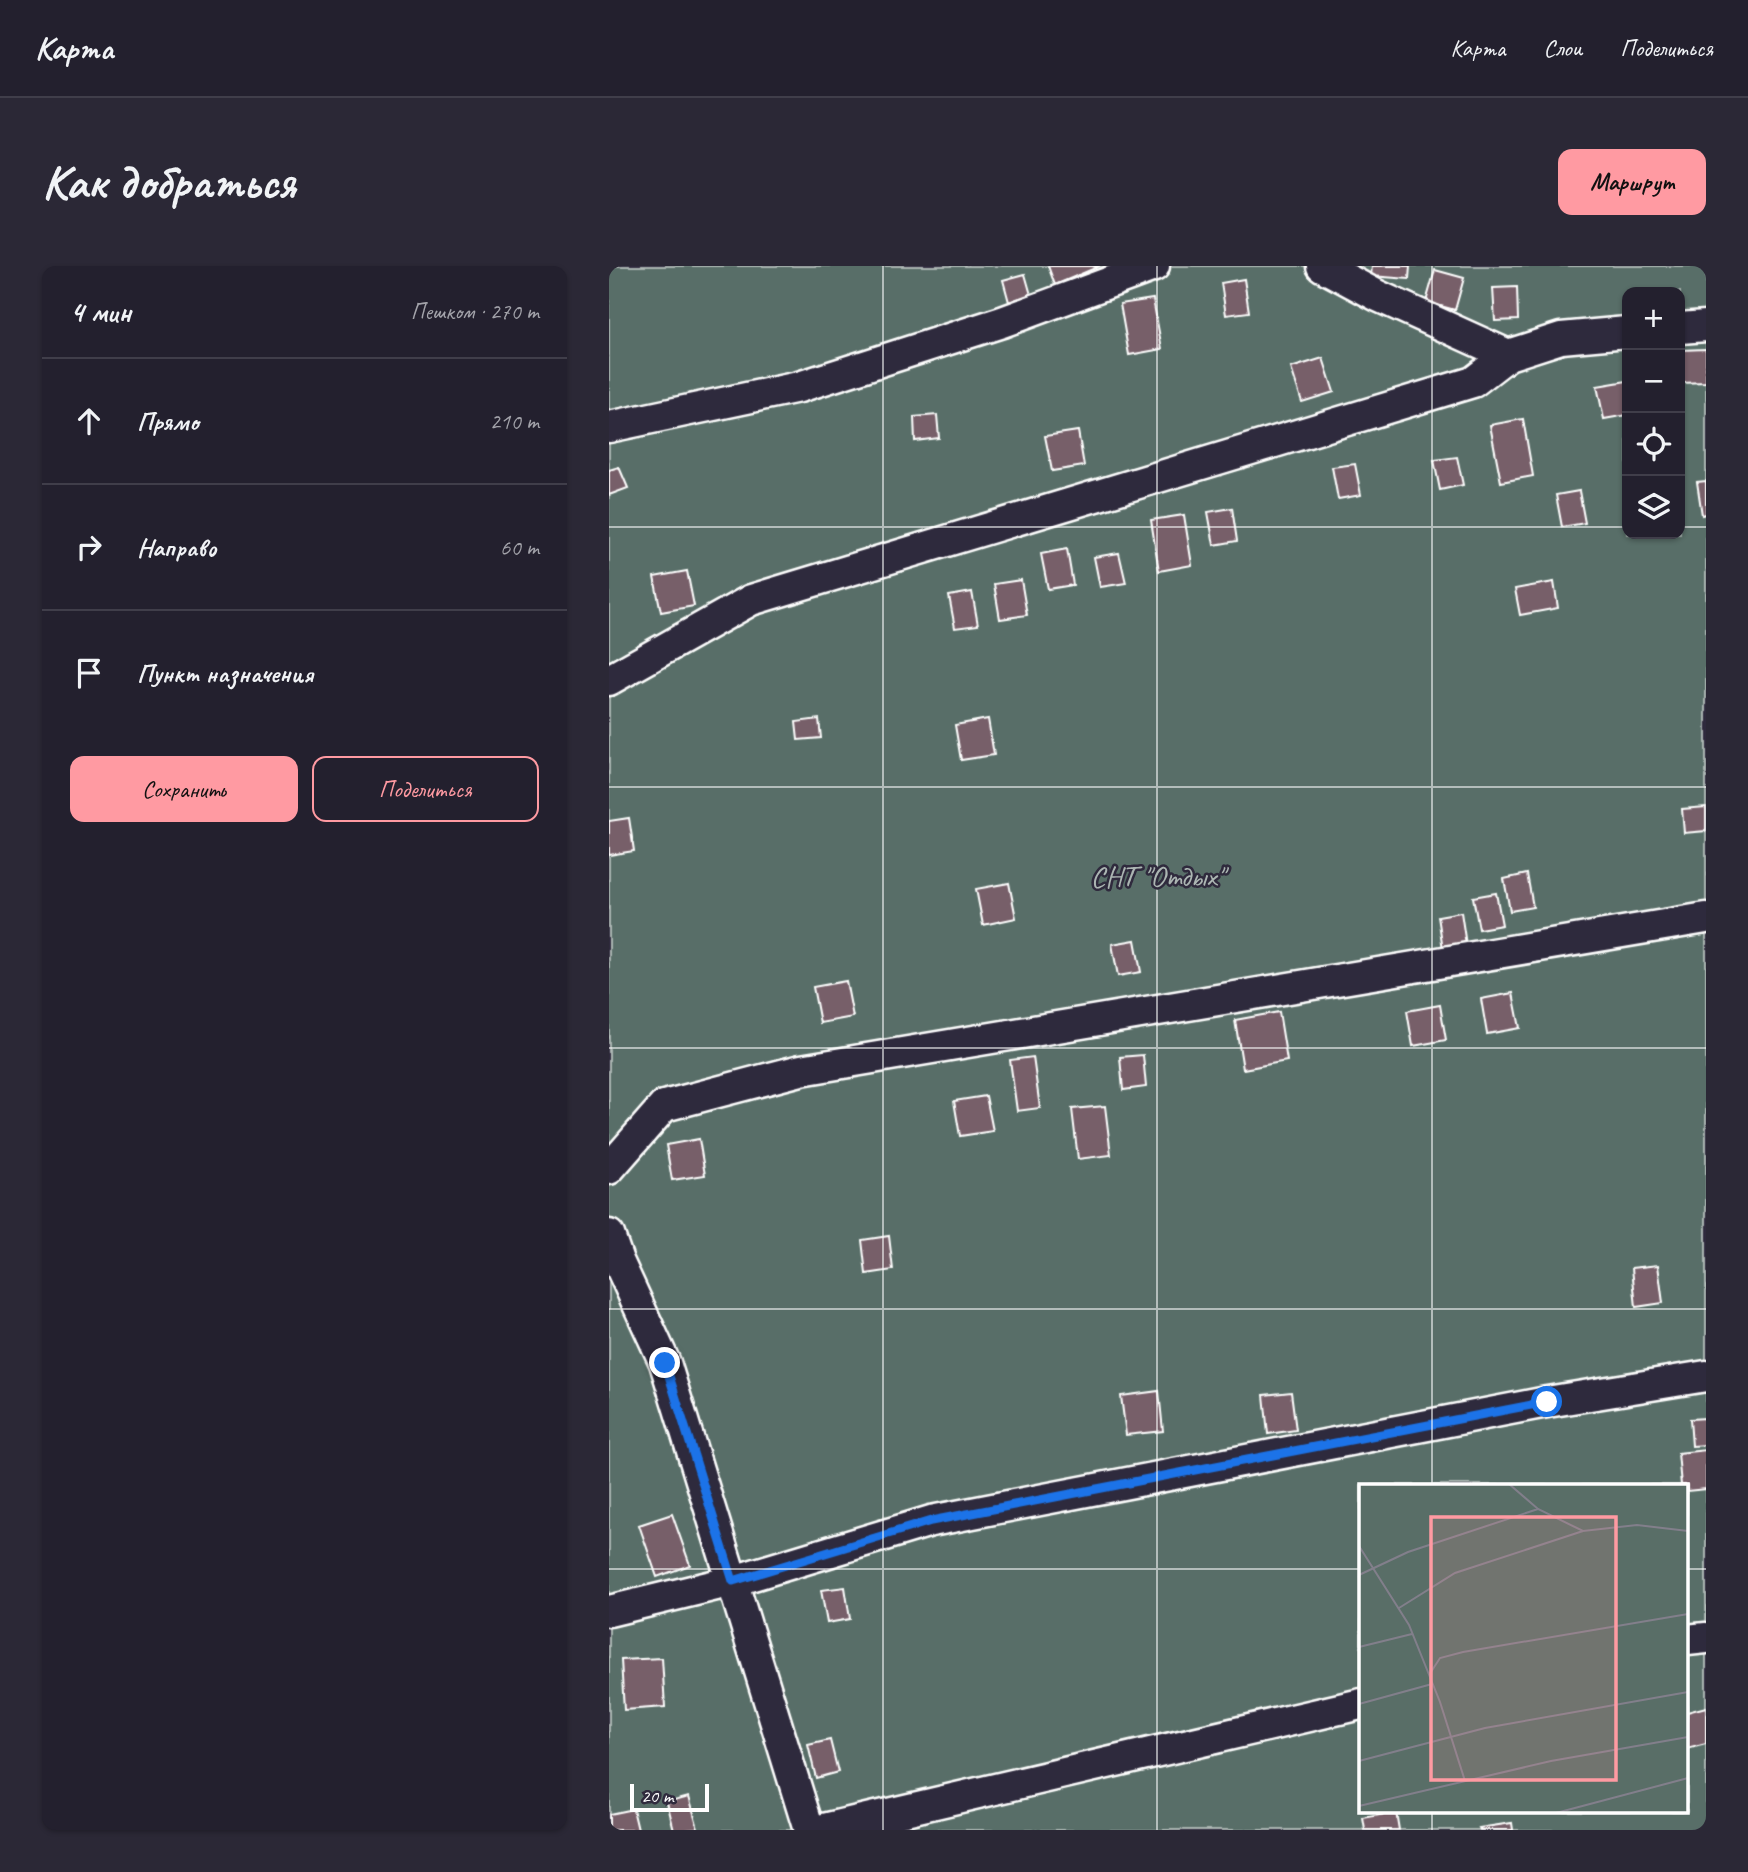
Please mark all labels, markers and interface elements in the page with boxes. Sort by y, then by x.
text: Карта [35,27,114,69]
text: Карта [1451,33,1505,63]
text: Слои [1543,33,1582,63]
text: Поделиться [1620,33,1713,63]
button: Маршрут [1558,149,1706,215]
text: Как добраться [42,151,295,213]
map controls [1622,287,1685,539]
button: + [1622,287,1685,350]
text: 4 мин [70,293,131,331]
text: Пешком · 270 m [411,297,539,326]
button: − [1622,350,1685,413]
icon: ahead [70,402,108,440]
text: Прямо [137,405,199,438]
text: 210 m [490,407,539,436]
button: locate [1622,413,1685,476]
button: layers [1622,476,1685,539]
icon: right [70,528,108,566]
text: Направо [137,531,216,564]
text: 60 m [500,533,539,562]
icon: arrive [70,654,108,692]
text: Пункт назначения [137,657,313,690]
button: Сохранить [70,756,298,822]
button: Поделиться [312,756,539,822]
park label: СНТ "Отдых" [1090,857,1229,895]
route end [649,1347,680,1378]
route start [1531,1386,1562,1417]
inset map [1359,1484,1689,1812]
scale bar [630,1781,709,1813]
text: 20 m [641,1784,673,1808]

